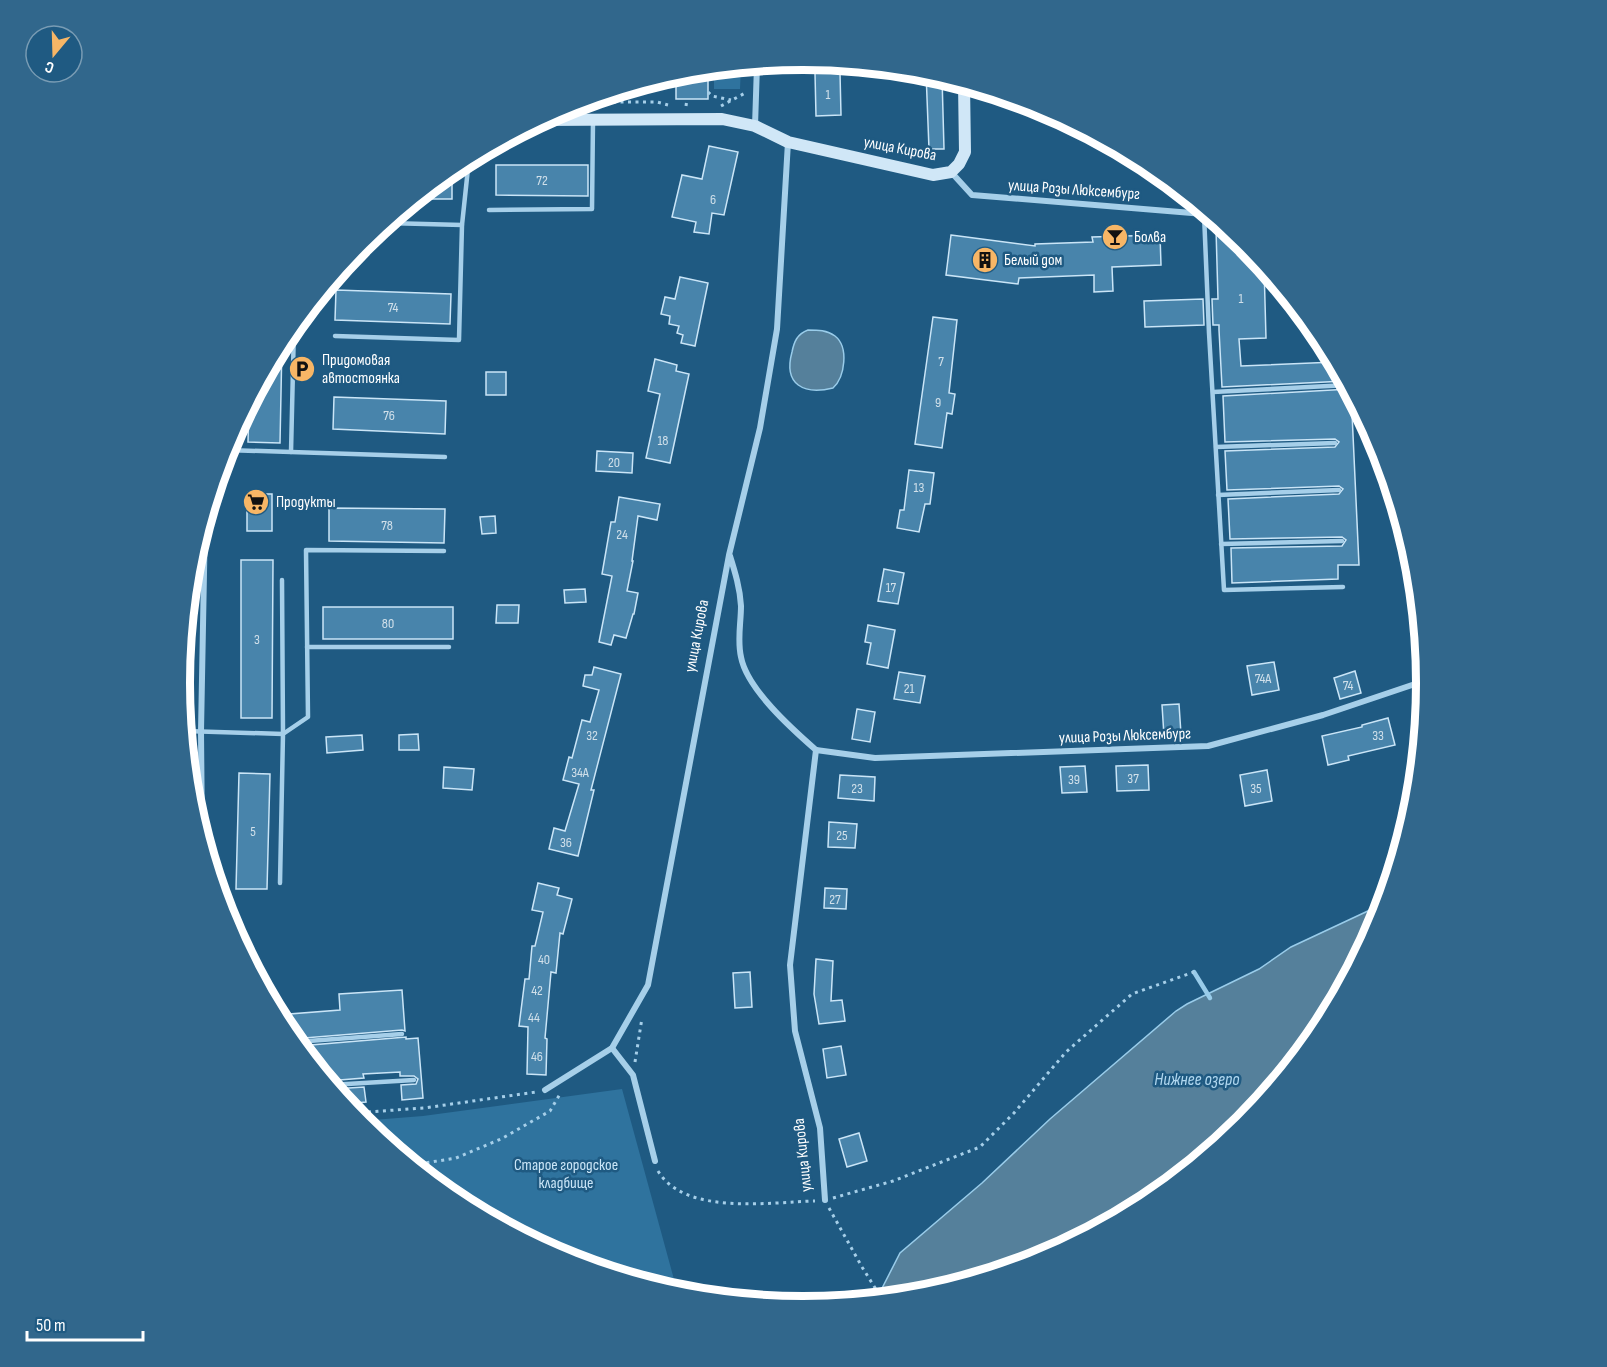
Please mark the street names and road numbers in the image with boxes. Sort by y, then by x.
street label: улица Кирова [862,133,938,165]
street label: улица Розы Люксембург [1007,176,1141,204]
street label: улица Кирова [681,598,713,674]
street label: улица Розы Люксембург [1059,724,1191,748]
street label: улица Кирова [790,1117,816,1193]

